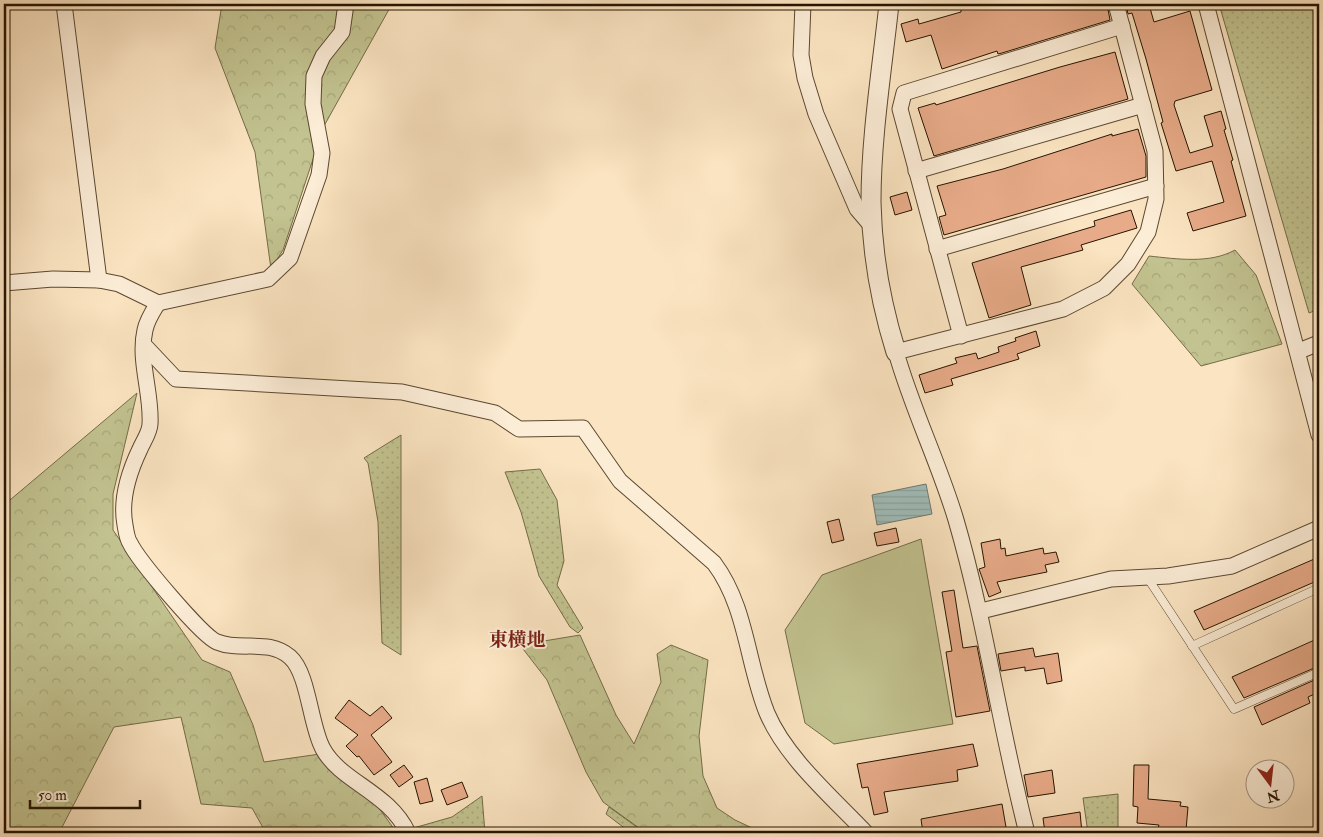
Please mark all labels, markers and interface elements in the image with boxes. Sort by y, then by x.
district label: 東横地 [488,628,546,652]
north arrow [1246,760,1296,810]
scale bar [30,777,140,809]
text: 50 m [38,786,67,805]
text: N [1265,786,1282,806]

